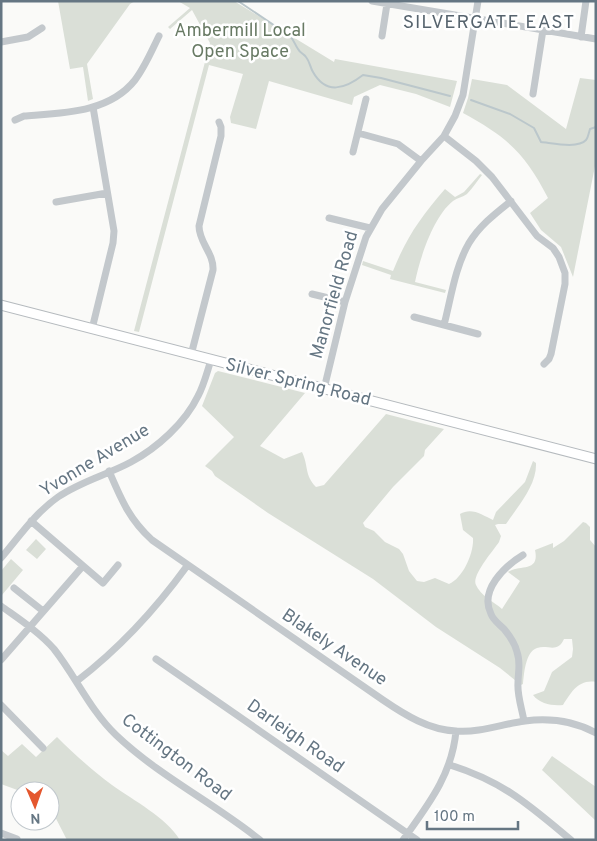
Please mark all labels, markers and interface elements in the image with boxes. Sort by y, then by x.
district label: SILVERGATE EAST [403,11,575,35]
park label: Ambermill Local Open Space [174,20,306,64]
street label: Manorfield Road [306,228,364,362]
street label: Silver Spring Road [223,354,373,412]
street label: Yvonne Avenue [36,419,154,503]
street label: Blakely Avenue [277,604,391,692]
street label: Darleigh Road [242,695,348,779]
street label: Cottington Road [116,709,236,807]
north arrow [10,781,60,831]
scale bar [427,798,518,830]
text: 100 m [434,808,475,827]
text: N [30,809,41,826]

